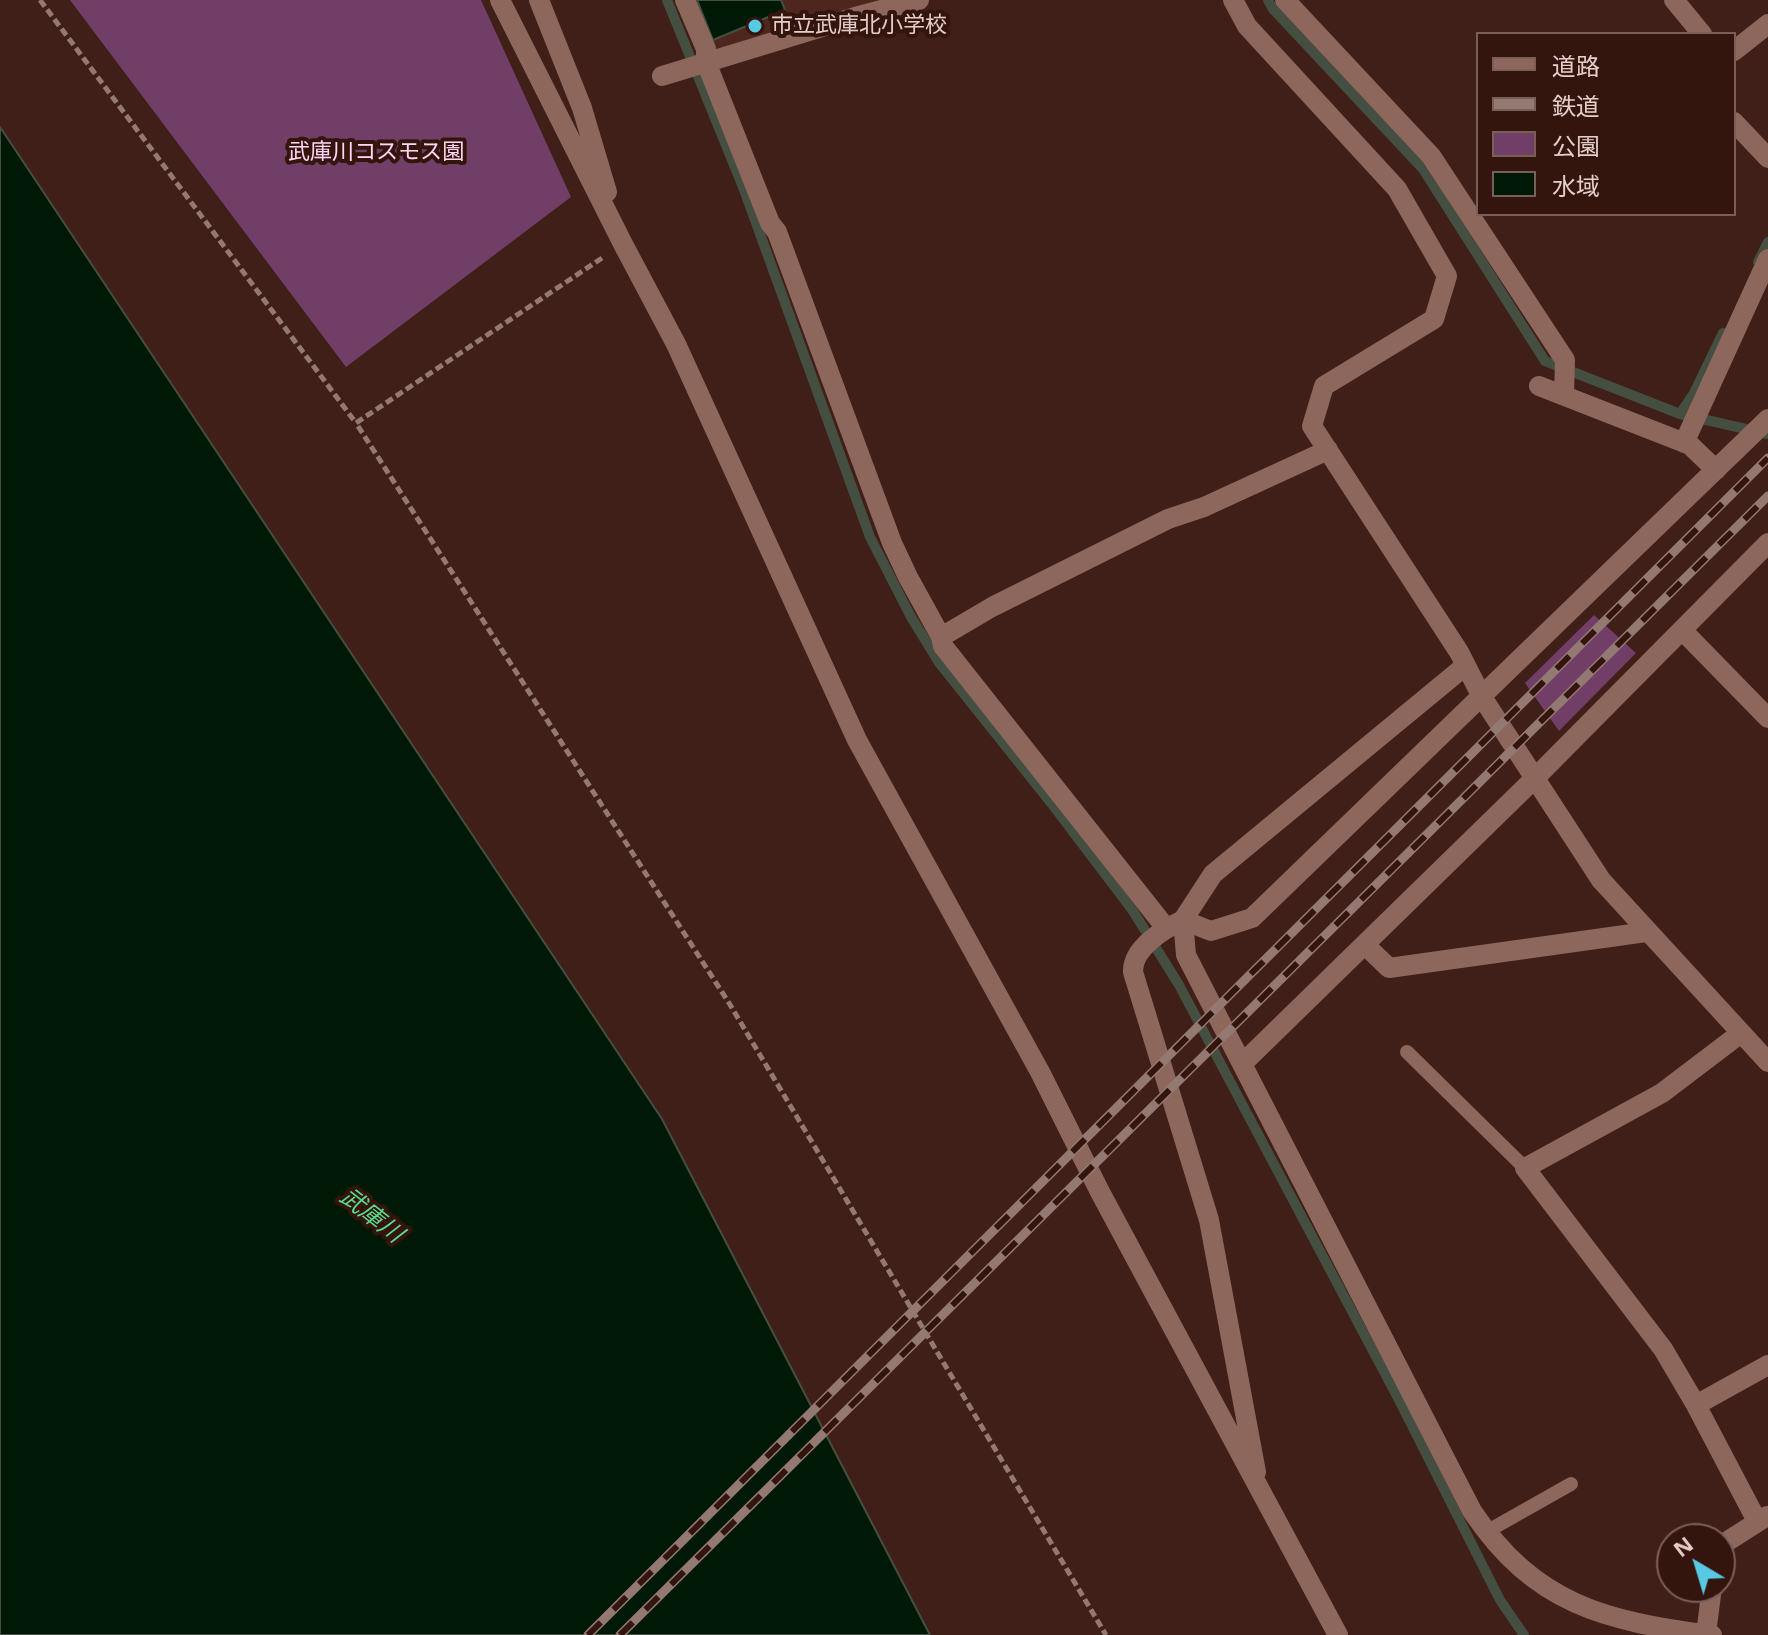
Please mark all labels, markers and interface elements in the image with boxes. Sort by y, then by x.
place label: 市立武庫北小学校 [771,13,947,39]
marker: 市立武庫北小学校 [746,17,764,35]
legend [1476,32,1736,216]
text: 道路 [1552,49,1600,82]
text: 鉄道 [1552,89,1600,122]
text: 公園 [1552,129,1600,162]
park label: 武庫川コスモス園 [288,140,464,166]
text: 水域 [1552,169,1600,202]
water label: 武庫川 [334,1182,408,1250]
north arrow [1656,1523,1736,1603]
text: N [1666,1528,1699,1563]

